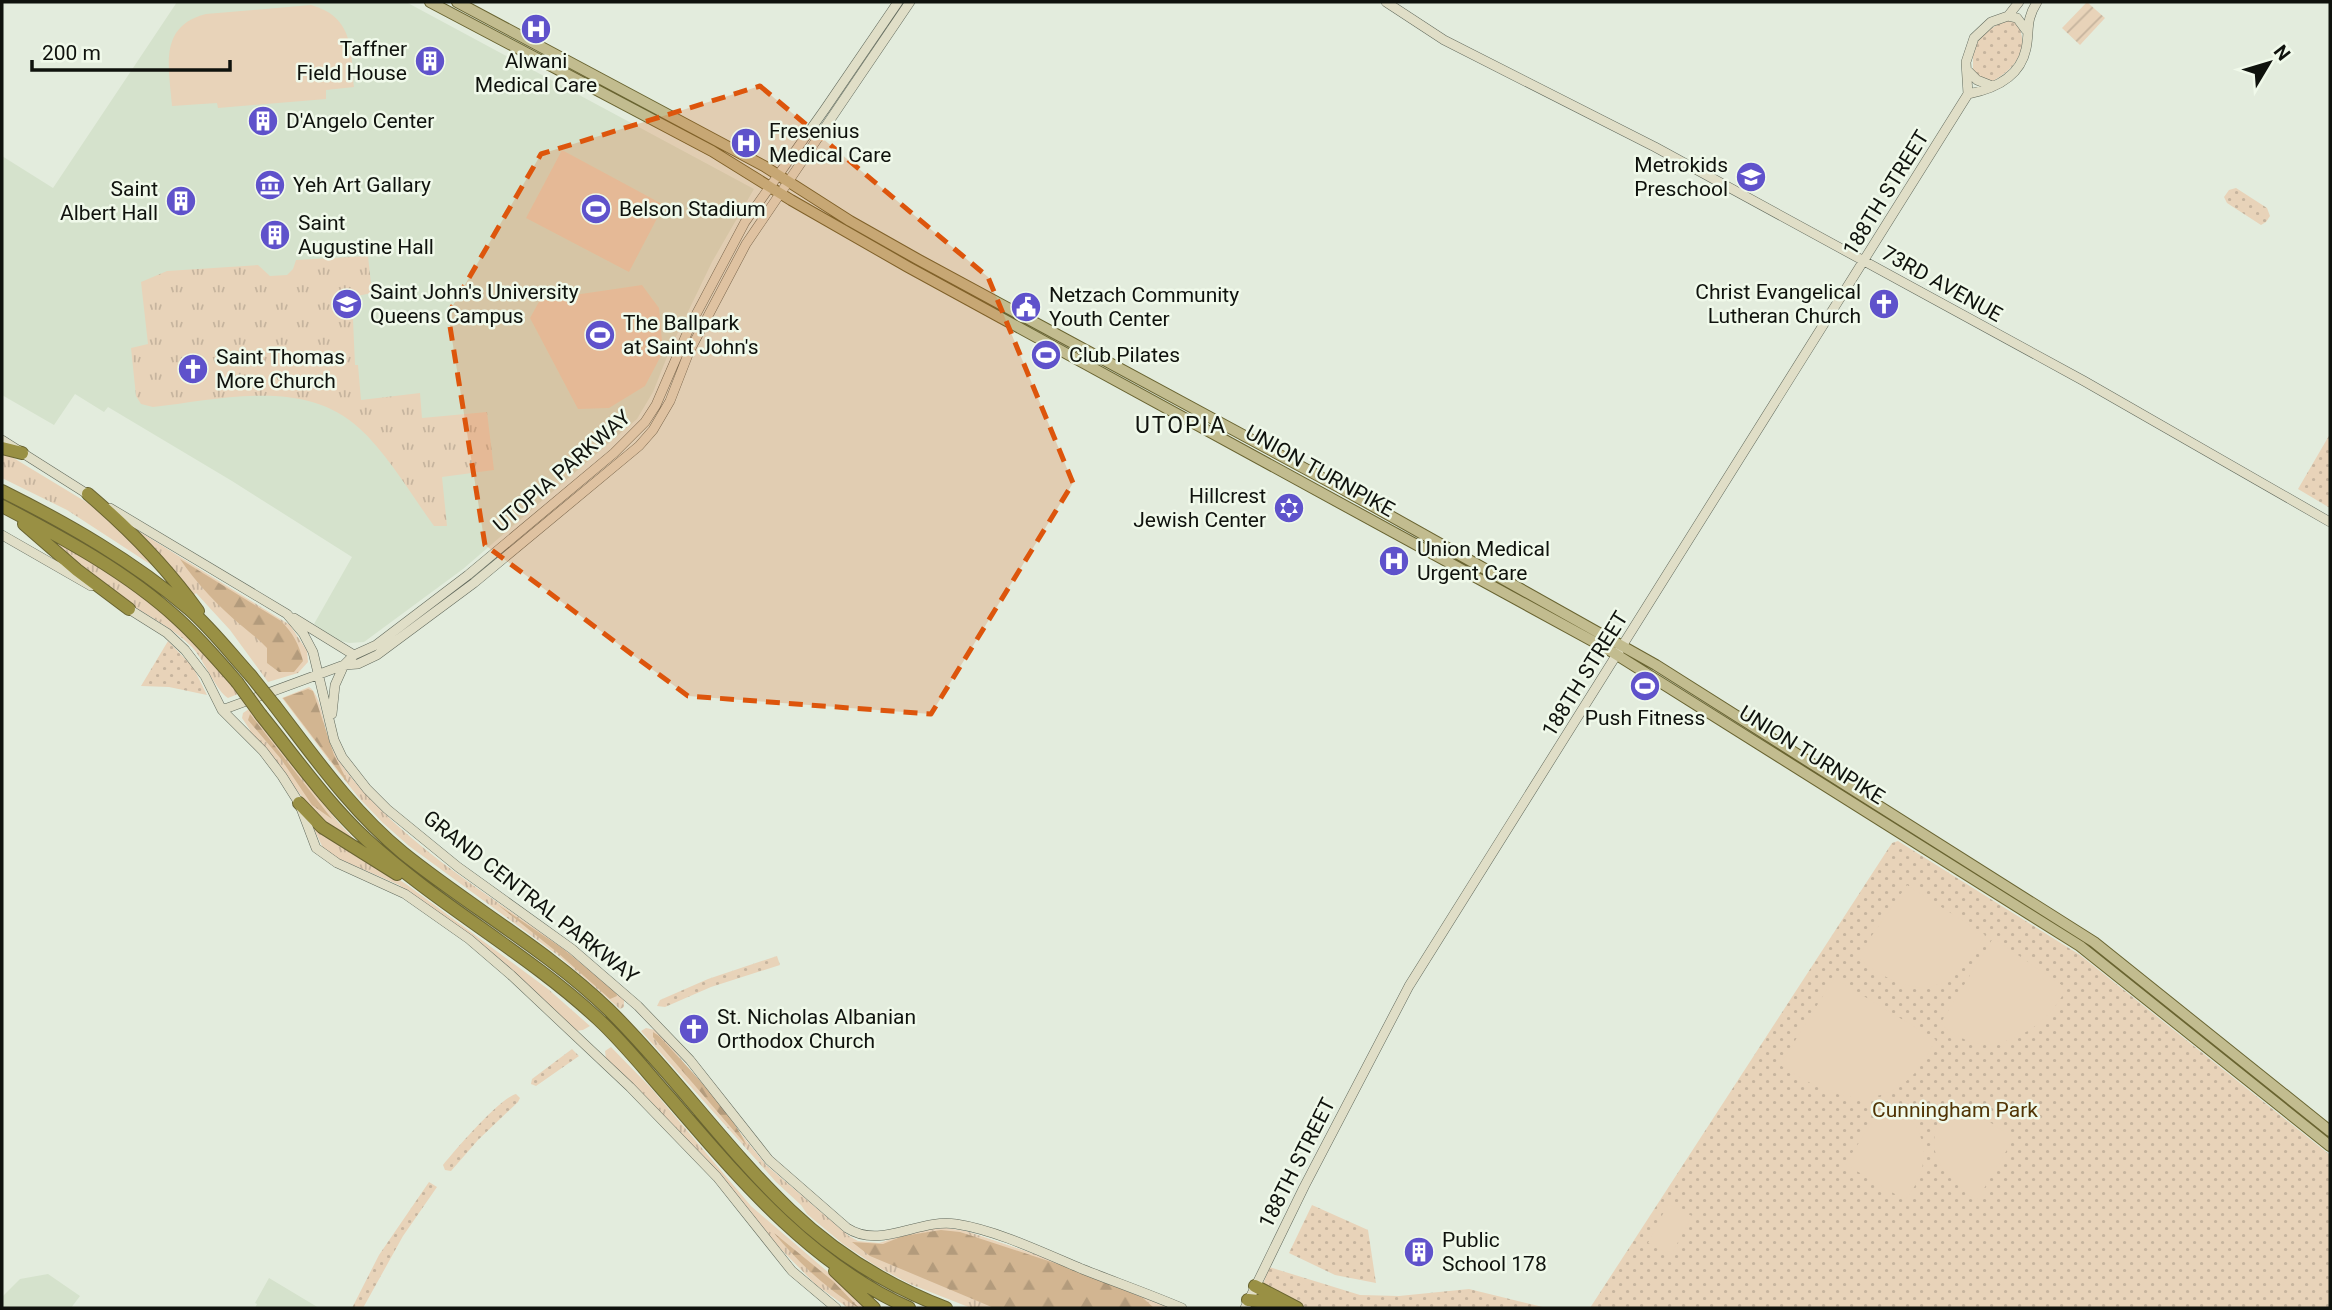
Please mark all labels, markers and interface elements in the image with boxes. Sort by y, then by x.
hospital icon: Alwani Medical Care [519,12,553,46]
scale bar [32,28,229,72]
north arrow [2234,28,2304,98]
place label: Taffner Field House [296,37,407,85]
text: N [2269,40,2295,65]
text: 200 m [42,41,101,65]
building icon: Taffner Field House [413,44,447,78]
place label: Alwani Medical Care [475,49,597,97]
building icon: D'Angelo Center [246,104,280,138]
place label: D'Angelo Center [286,109,434,133]
place label: Fresenius Medical Care [769,119,891,167]
hospital icon: Fresenius Medical Care [729,126,763,160]
street label: 188TH STREET [1838,126,1934,260]
place label: Metrokids Preschool [1634,153,1728,201]
school or university icon: Metrokids Preschool [1734,160,1768,194]
museum icon: Yeh Art Gallary [253,168,287,202]
place label: Yeh Art Gallary [293,173,431,197]
place label: Saint Albert Hall [60,177,158,225]
building icon: Saint Albert Hall [164,184,198,218]
sports icon: Belson Stadium [579,192,613,226]
place label: Belson Stadium [619,197,766,221]
place label: Saint Augustine Hall [298,211,434,259]
building icon: Saint Augustine Hall [258,218,292,252]
street label: 73RD AVENUE [1878,241,2007,327]
place label: Saint John's University Queens Campus [370,280,579,328]
place label: Christ Evangelical Lutheran Church [1695,280,1861,328]
place label: Netzach Community Youth Center [1049,283,1239,331]
school or university icon: Saint John's University Queens Campus [330,287,364,321]
church icon: Christ Evangelical Lutheran Church [1867,287,1901,321]
public building icon: Netzach Community Youth Center [1009,290,1043,324]
place label: The Ballpark at Saint John's [623,311,759,359]
sports icon: The Ballpark at Saint John's [583,318,617,352]
sports icon: Club Pilates [1029,338,1063,372]
place label: Club Pilates [1069,343,1180,367]
place label: Saint Thomas More Church [216,345,345,393]
church icon: Saint Thomas More Church [176,352,210,386]
street label: UTOPIA PARKWAY [489,405,636,537]
district label: UTOPIA [1135,412,1227,439]
street label: UNION TURNPIKE [1241,420,1399,522]
place label: Hillcrest Jewish Center [1133,484,1266,532]
synagogue icon: Hillcrest Jewish Center [1272,491,1306,525]
place label: Union Medical Urgent Care [1417,537,1550,585]
hospital icon: Union Medical Urgent Care [1377,544,1411,578]
street label: 188TH STREET [1537,607,1633,741]
sports icon: Push Fitness [1628,669,1662,703]
street label: UNION TURNPIKE [1735,701,1889,809]
place label: Push Fitness [1585,706,1705,730]
street label: GRAND CENTRAL PARKWAY [419,806,644,989]
place label: St. Nicholas Albanian Orthodox Church [717,1005,916,1053]
church icon: St. Nicholas Albanian Orthodox Church [677,1012,711,1046]
street label: 188TH STREET [1254,1094,1340,1232]
park label: Cunningham Park [1872,1098,2038,1122]
place label: Public School 178 [1442,1228,1547,1276]
building icon: Public School 178 [1402,1235,1436,1269]

